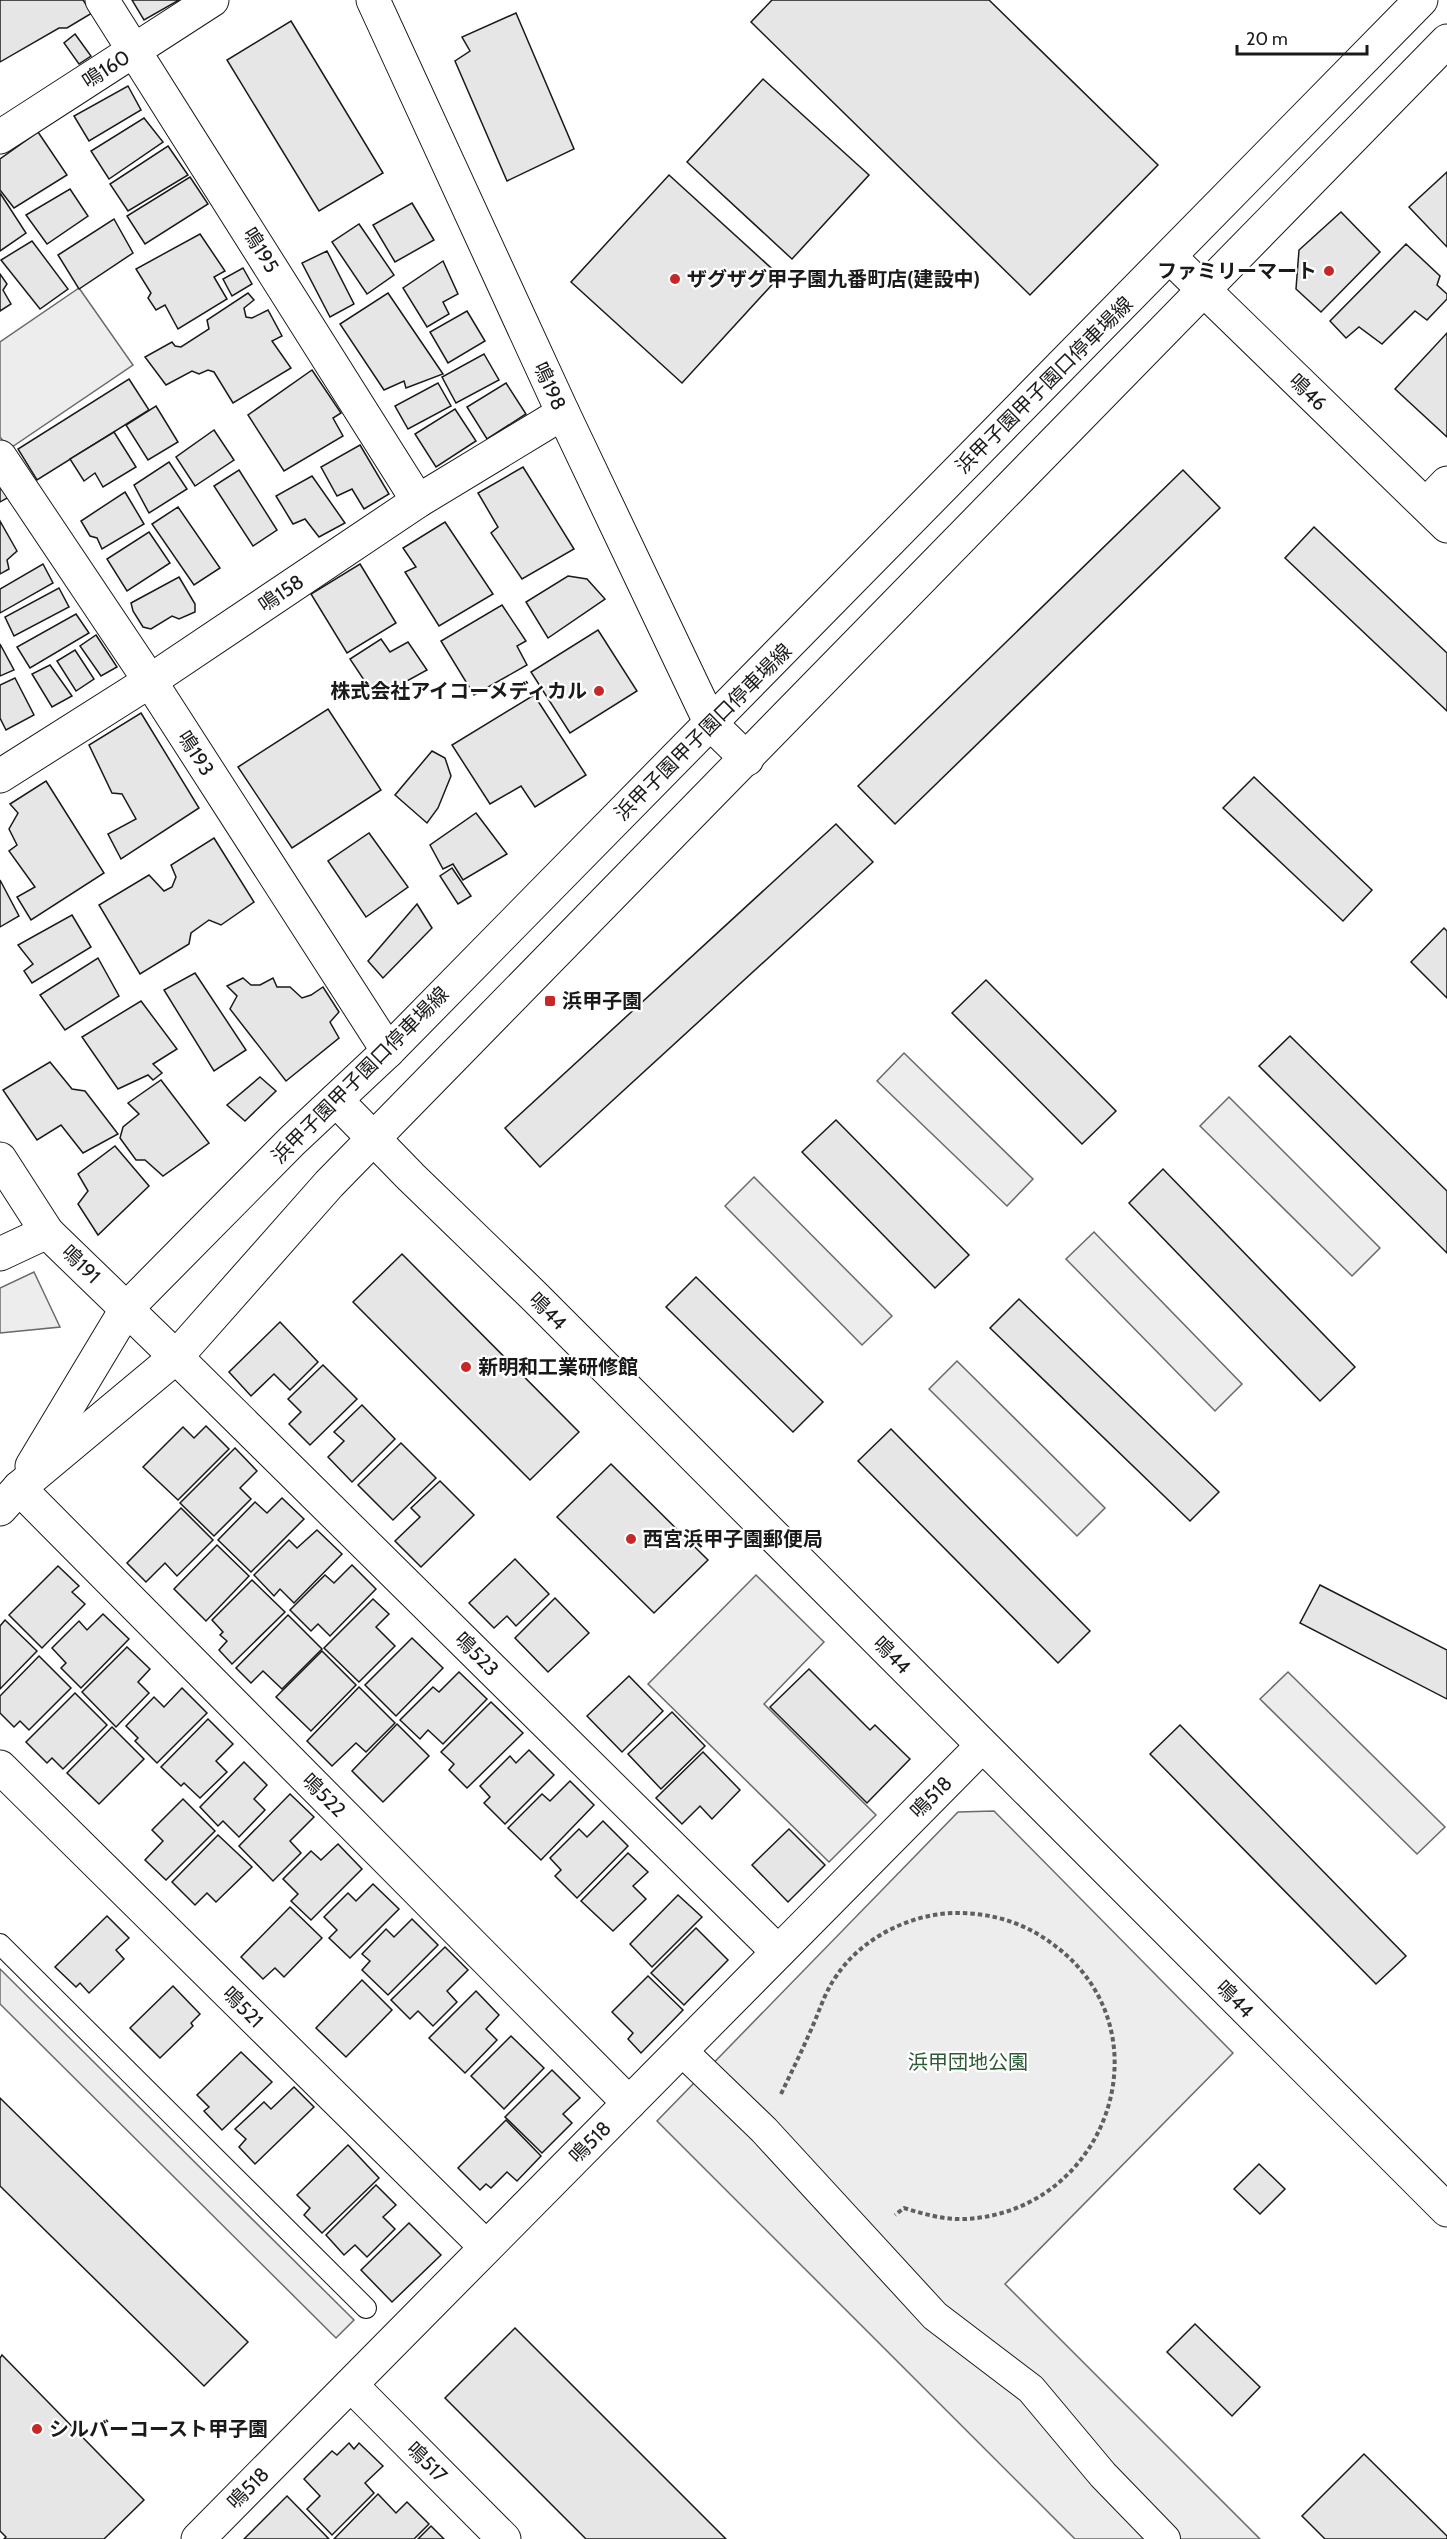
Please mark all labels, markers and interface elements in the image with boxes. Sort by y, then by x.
scale bar [1237,18,1368,56]
text: 20 m [1246,28,1288,50]
street label: 鳴160 [78,45,134,93]
street label: 鳴195 [238,223,284,277]
place label: ファミリーマート [1157,259,1317,283]
marker: ファミリーマート [1322,264,1336,278]
place label: ザグザグ甲子園九番町店(建設中) [687,267,980,291]
marker: ザグザグ甲子園九番町店(建設中) [668,272,682,286]
street label: 浜甲子園甲子園口停車場線 [951,292,1137,478]
street label: 鳴198 [529,358,571,414]
street label: 鳴46 [1284,368,1332,416]
street label: 鳴158 [254,569,308,617]
street label: 浜甲子園甲子園口停車場線 [610,639,796,825]
place label: 株式会社アイコーメディカル [330,679,587,703]
marker: 株式会社アイコーメディカル [592,684,606,698]
street label: 鳴193 [173,726,219,780]
street label: 浜甲子園甲子園口停車場線 [267,982,453,1168]
place label: 浜甲子園 [562,989,642,1013]
marker: 浜甲子園 [543,994,557,1008]
street label: 鳴191 [57,1240,105,1288]
street label: 鳴44 [524,1287,572,1335]
place label: 新明和工業研修館 [478,1355,638,1379]
marker: 新明和工業研修館 [459,1360,473,1374]
place label: 西宮浜甲子園郵便局 [643,1527,823,1551]
marker: 西宮浜甲子園郵便局 [624,1532,638,1546]
street label: 鳴523 [450,1627,504,1681]
street label: 鳴44 [868,1631,916,1679]
street label: 鳴522 [297,1768,351,1822]
street label: 鳴518 [905,1771,957,1823]
street label: 鳴44 [1211,1975,1259,2023]
street label: 鳴521 [218,1982,268,2032]
park label: 浜甲団地公園 [908,2050,1028,2074]
street label: 鳴518 [564,2116,616,2168]
place label: シルバーコースト甲子園 [49,2417,268,2441]
marker: シルバーコースト甲子園 [30,2422,44,2436]
street label: 鳴517 [402,2437,452,2487]
street label: 鳴518 [222,2462,274,2514]

